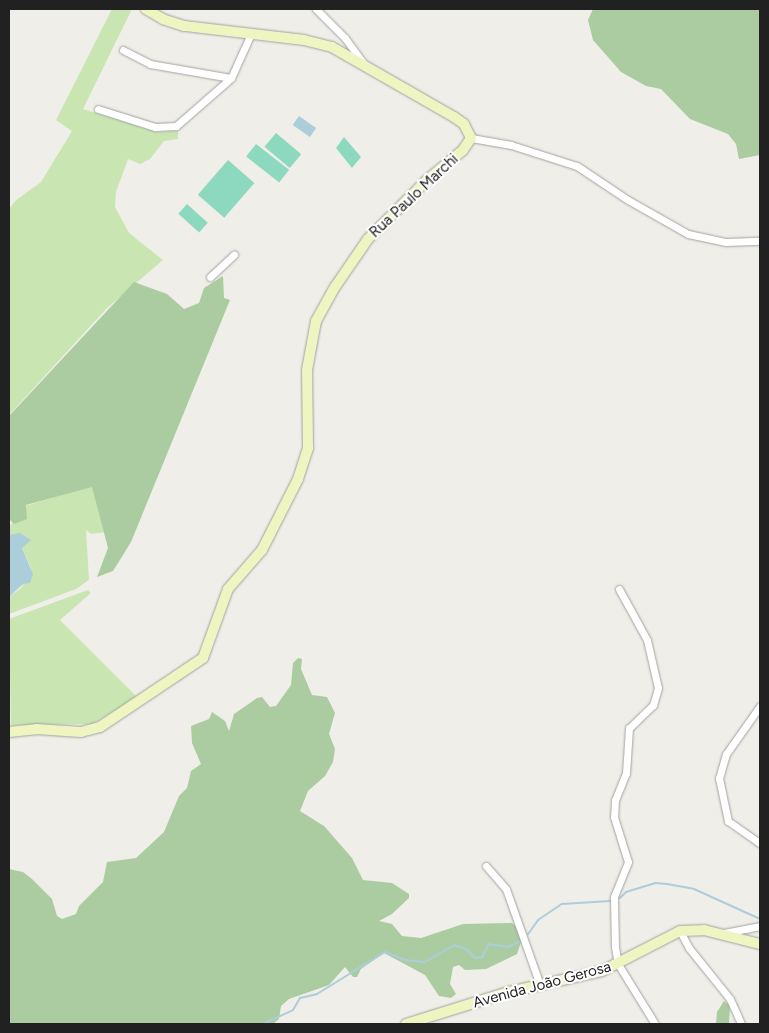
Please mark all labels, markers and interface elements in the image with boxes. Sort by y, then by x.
street label: Rua Paulo Marchi [366,150,462,242]
street label: Avenida João Gerosa [471,958,613,1012]

